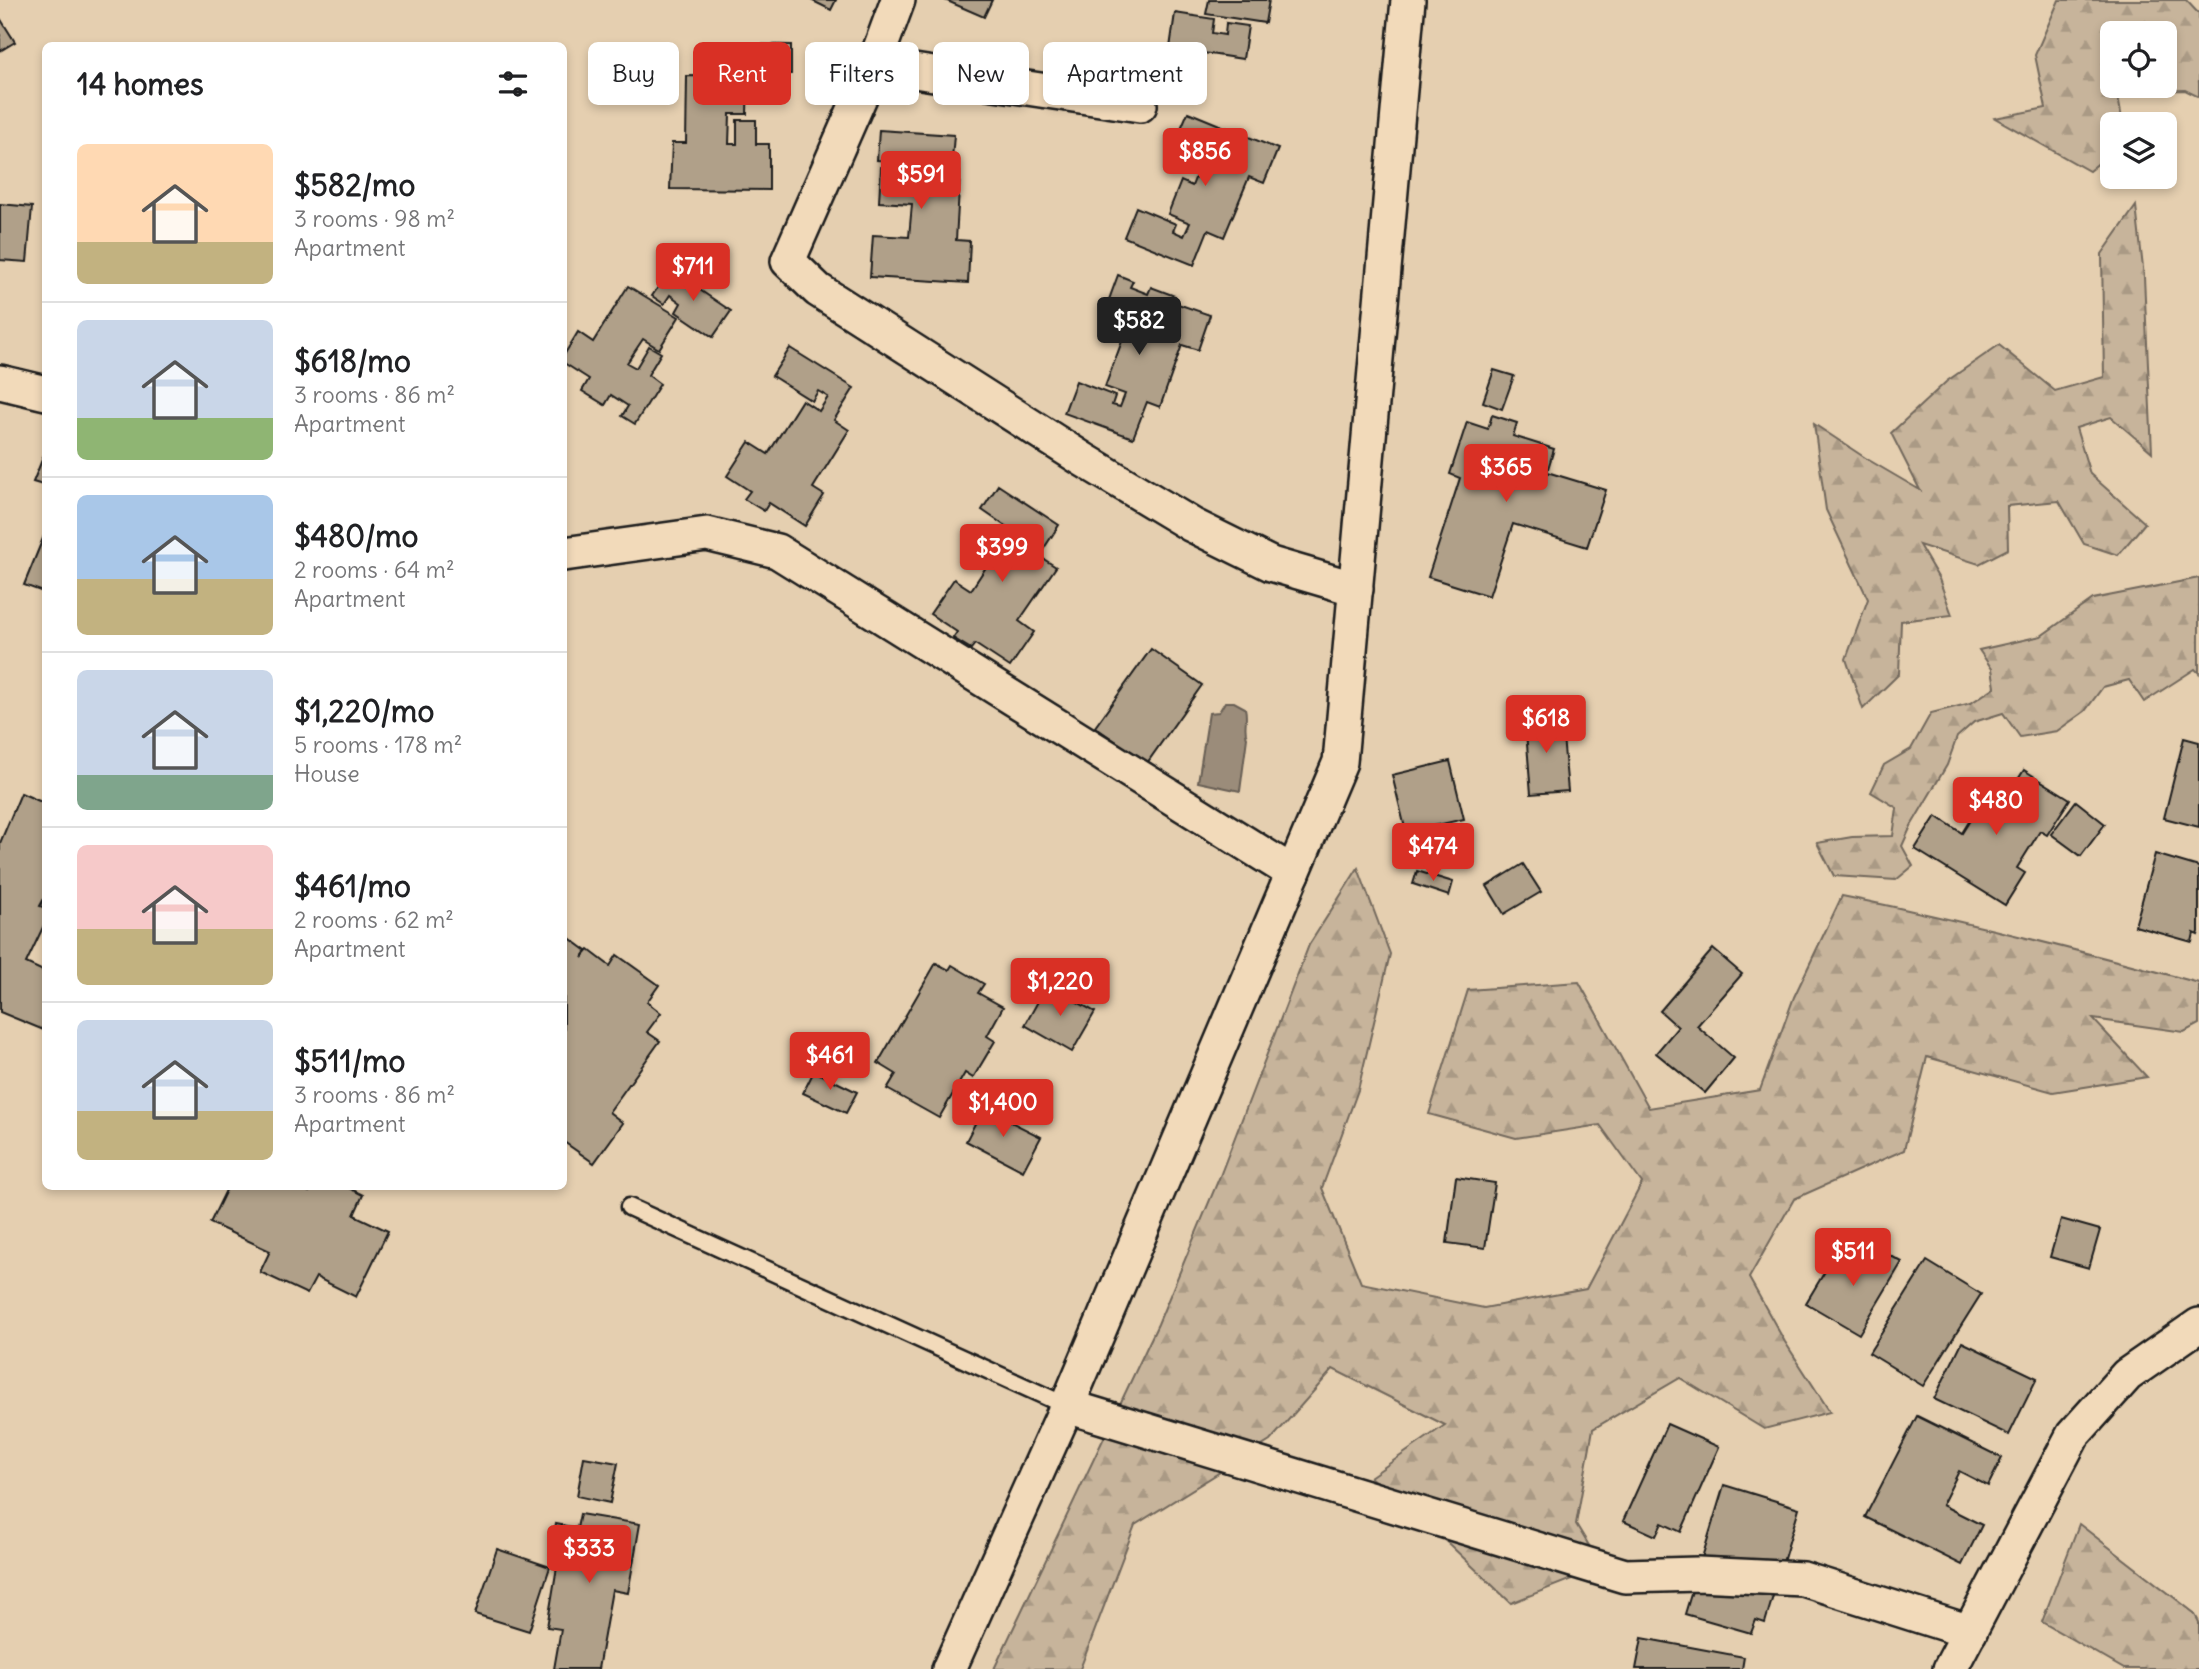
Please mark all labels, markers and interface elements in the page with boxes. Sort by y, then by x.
map controls [2100,21,2177,189]
button: locate [2100,21,2177,98]
chip: Buy [588,42,679,105]
chip: Rent [693,42,791,105]
chip: Filters [805,42,919,105]
chip: New [933,42,1029,105]
chip: Apartment [1043,42,1207,105]
text: 14 homes [77,65,204,103]
icon: filters [494,65,532,103]
button: layers [2100,112,2177,189]
pin: $856 [1164,128,1246,188]
text: $856 [1179,136,1231,165]
pin: $591 [880,152,962,211]
text: $591 [897,159,945,188]
text: $582/mo [294,166,415,204]
icon: home [133,172,217,256]
text: 3 rooms · 98 m² [294,204,455,233]
text: Apartment [294,233,406,262]
pin: $711 [652,244,734,303]
text: $711 [672,251,714,280]
pin: $582 [1098,298,1180,357]
text: $582 [1113,305,1165,334]
text: $618/mo [294,342,411,380]
icon: home [133,348,217,432]
text: 3 rooms · 86 m² [294,380,455,409]
text: Apartment [294,409,406,438]
pin: $365 [1465,444,1547,504]
text: $365 [1480,452,1532,481]
text: $480/mo [294,517,418,555]
icon: home [133,523,217,607]
pin: $399 [961,524,1043,584]
text: $399 [976,532,1028,561]
text: 2 rooms · 64 m² [294,555,455,584]
text: Apartment [294,584,406,613]
text: $1,220/mo [294,692,434,730]
pin: $618 [1505,696,1587,755]
icon: home [133,698,217,782]
text: $618 [1522,703,1570,732]
text: 5 rooms · 178 m² [294,730,462,759]
text: House [294,759,360,788]
pin: $480 [1955,778,2037,837]
text: $480 [1969,785,2023,814]
pin: $474 [1392,824,1474,883]
text: $474 [1408,831,1458,860]
text: $461/mo [294,867,411,905]
icon: home [133,873,217,957]
text: 2 rooms · 62 m² [294,905,454,934]
text: Apartment [294,934,406,963]
pin: $1,220 [1003,958,1117,1018]
text: $1,220 [1027,966,1093,995]
pin: $461 [789,1032,871,1092]
text: $461 [806,1040,854,1069]
text: $511/mo [294,1042,405,1080]
icon: home [133,1048,217,1132]
text: 3 rooms · 86 m² [294,1080,455,1109]
pin: $1,400 [946,1080,1060,1139]
text: $1,400 [968,1087,1038,1116]
text: Apartment [294,1109,406,1138]
pin: $511 [1812,1228,1894,1288]
text: $511 [1831,1236,1875,1265]
pin: $333 [548,1526,630,1585]
text: $333 [563,1533,615,1562]

